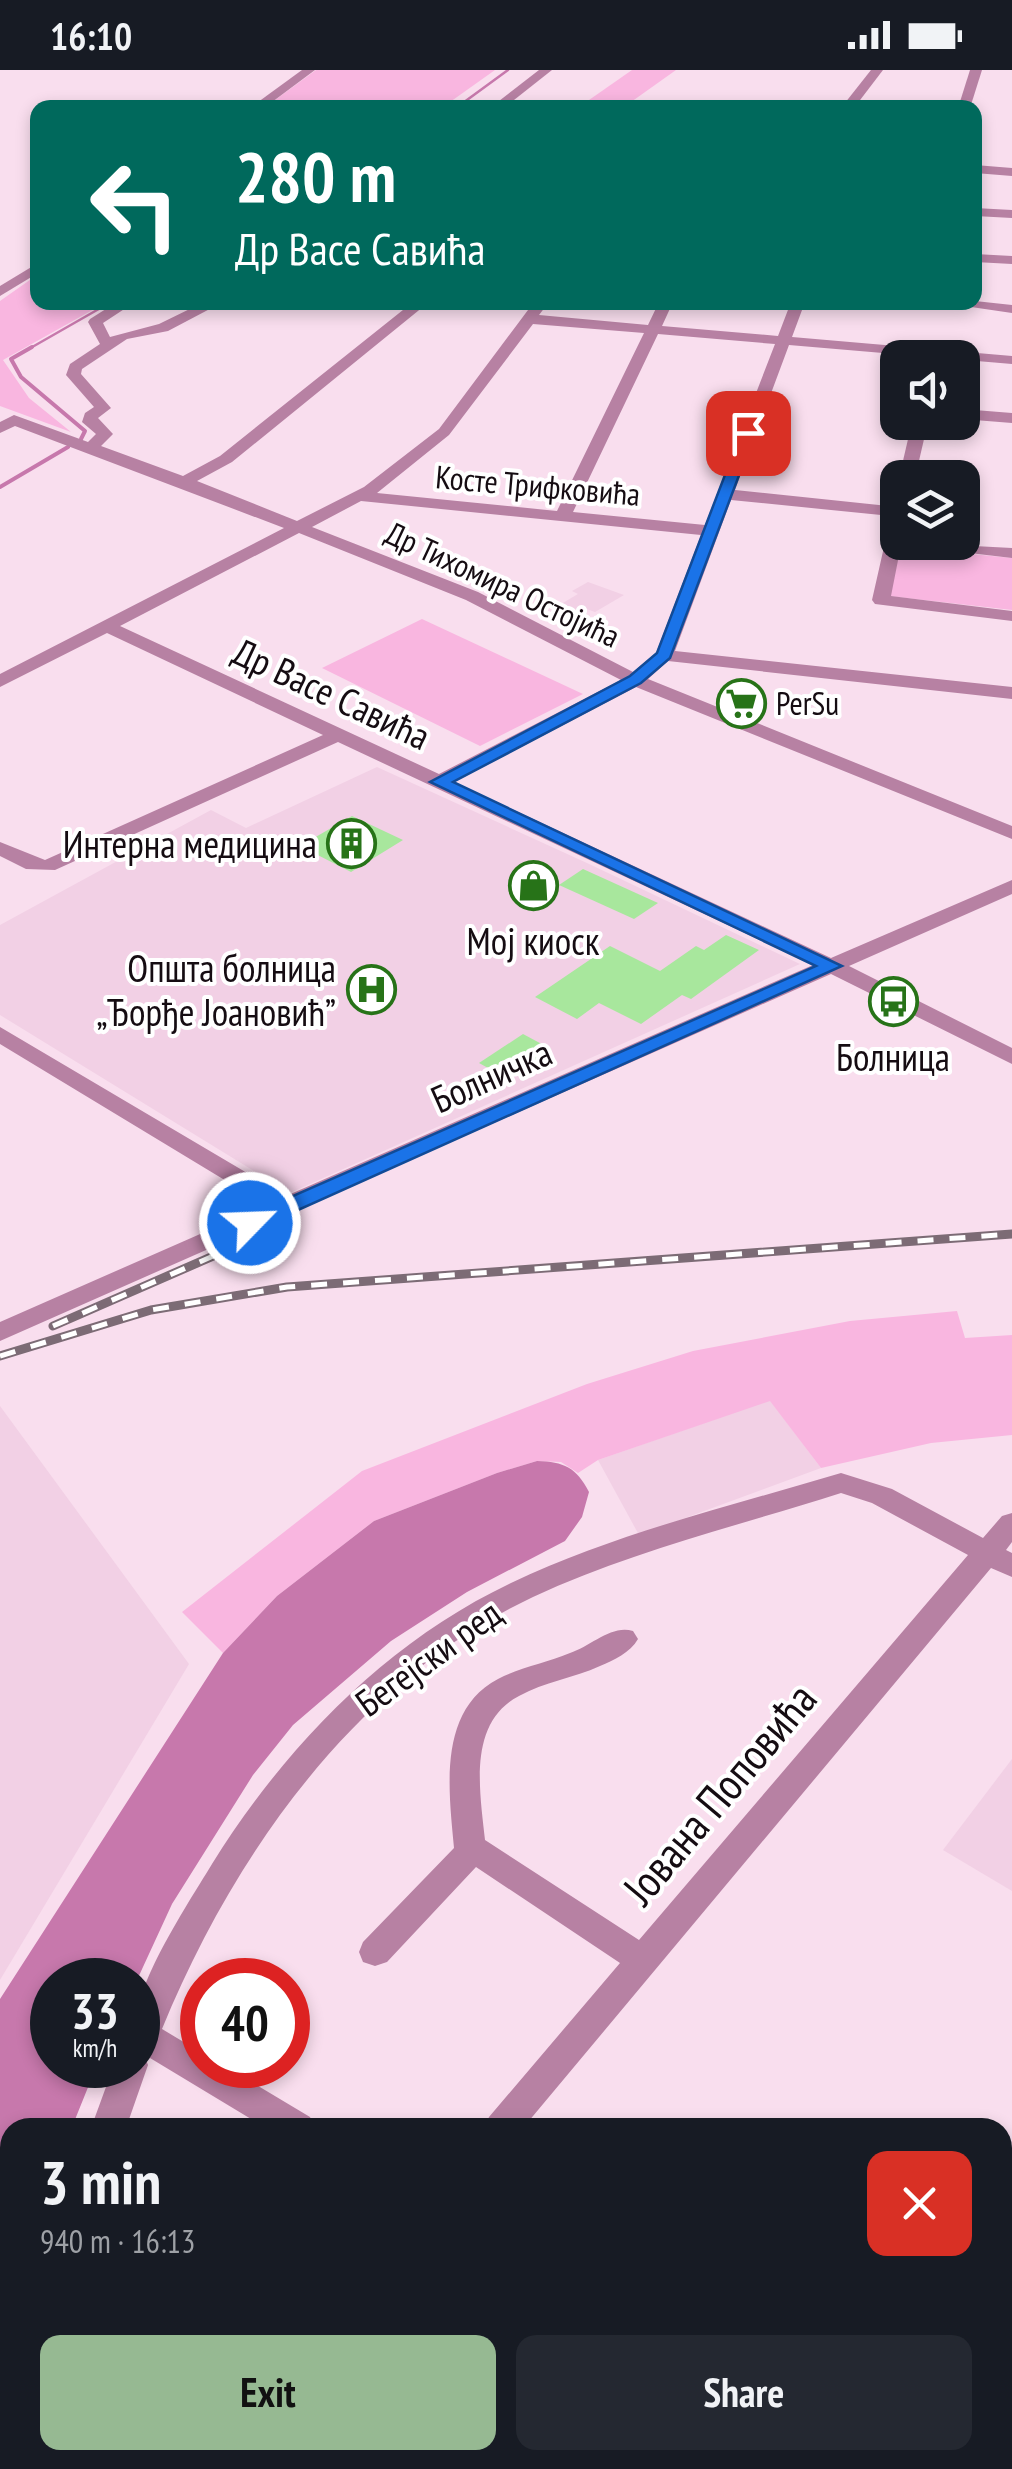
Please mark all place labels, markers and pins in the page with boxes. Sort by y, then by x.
pin [706,391,791,476]
supermarket icon: PerSu [715,677,767,729]
place label: PerSu [776,682,839,724]
building icon: Интерна медицина [326,817,378,869]
place label: Интерна медицина [63,819,317,868]
shop icon: Мој киоск [507,860,559,912]
place label: Мој киоск [467,916,600,965]
place label: Општа болница „Ђорђе Јоановић” [97,943,336,1036]
hospital icon: Општа болница „Ђорђе Јоановић” [345,963,397,1015]
bus stop icon: Болница [867,976,919,1028]
place label: Болница [836,1032,950,1081]

